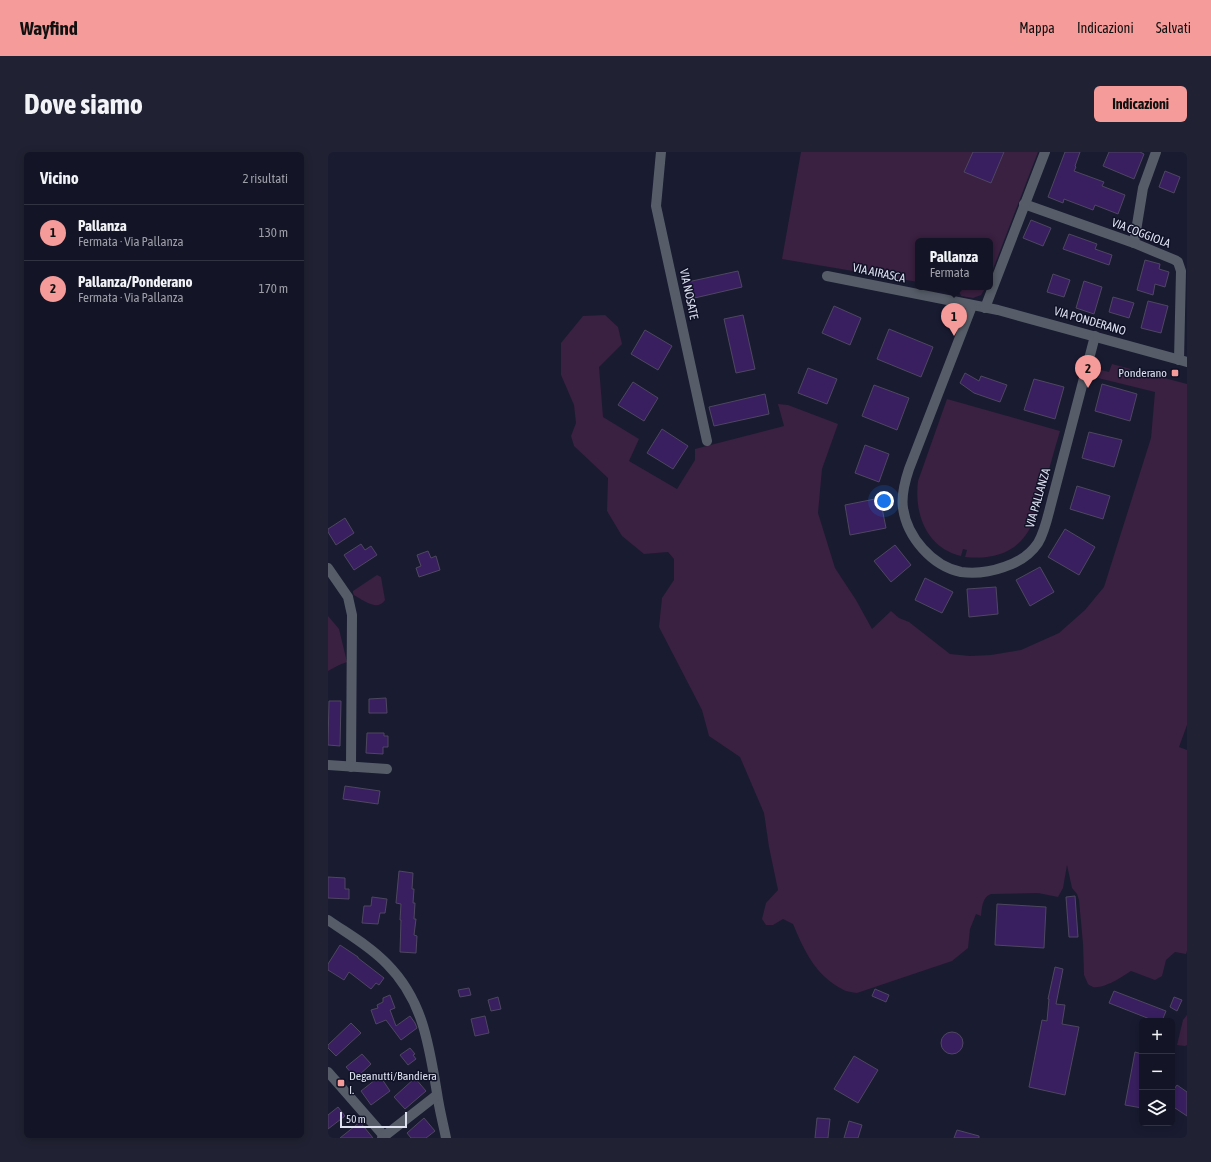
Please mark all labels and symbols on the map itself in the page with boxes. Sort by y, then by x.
street label: VIA COGGIOLA [1110,215,1173,251]
street label: VIA AIRASCA [851,261,907,285]
street label: VIA NOSATE [677,267,701,321]
pin: 1 [941,303,967,336]
street label: VIA PONDERANO [1052,304,1128,338]
pin: 2 [1075,355,1101,388]
place label: Ponderano [1118,366,1167,380]
marker: Ponderano [1170,368,1180,378]
street label: VIA PALLANZA [1023,467,1053,529]
your location [874,491,894,511]
place label: Deganutti/Bandiera I. [349,1069,437,1097]
marker: Deganutti/Bandiera I. [336,1078,346,1088]
scale bar [340,1110,407,1129]

